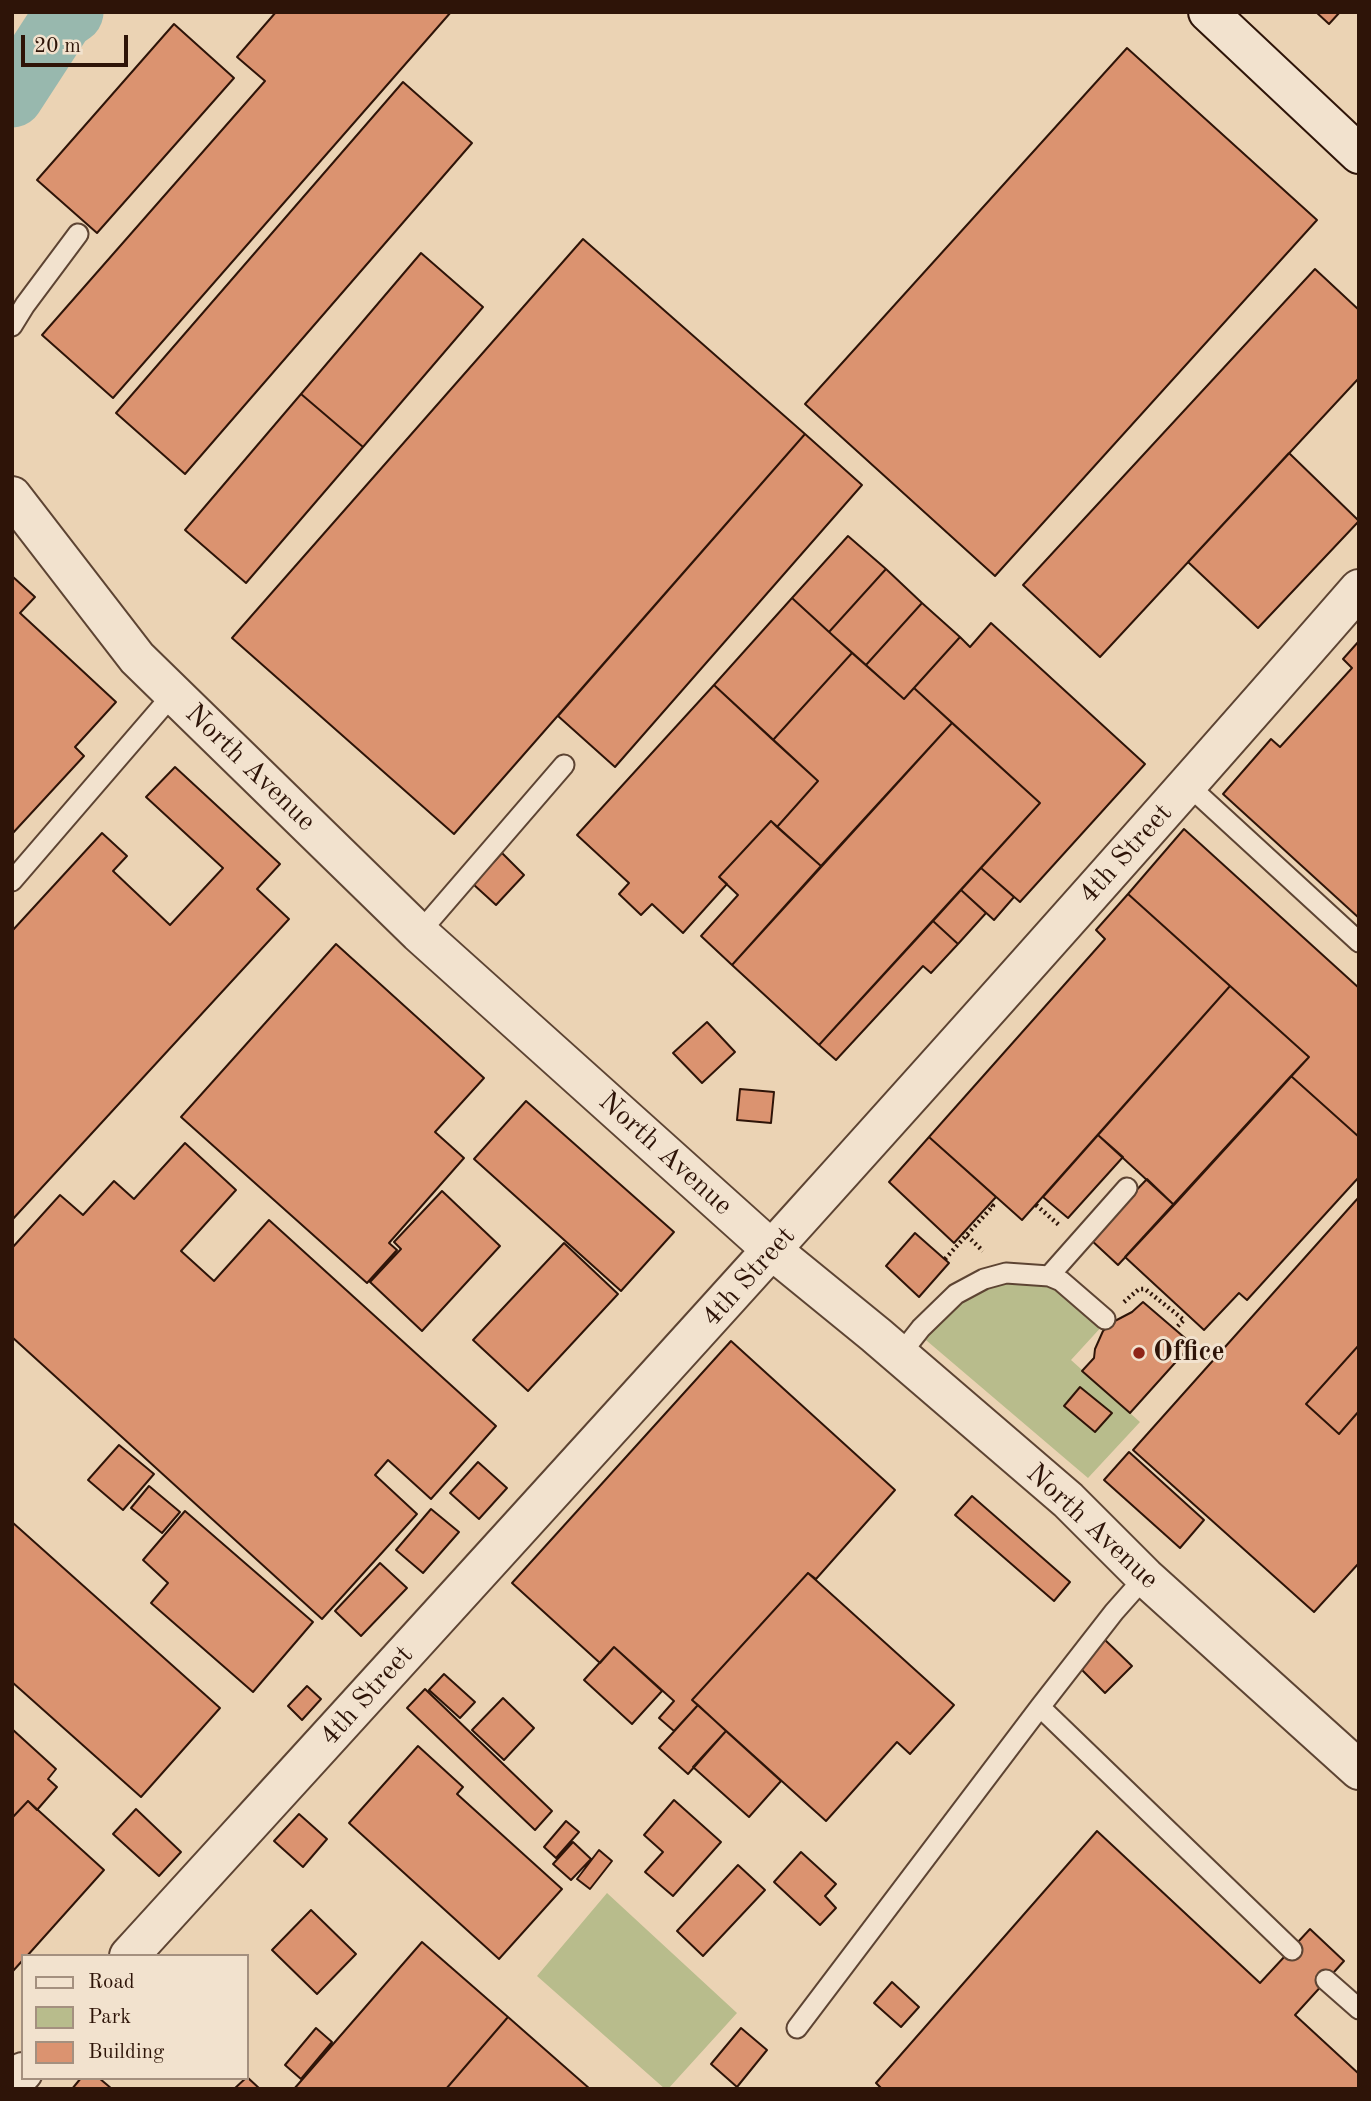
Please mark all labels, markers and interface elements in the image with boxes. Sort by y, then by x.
scale bar [24,21,131,65]
text: 20 m [34,36,81,57]
street label: North Avenue [178,697,322,839]
street label: 4th Street [1072,797,1180,911]
street label: North Avenue [591,1085,739,1223]
street label: 4th Street [695,1220,803,1334]
place label: Office [1153,1336,1225,1370]
marker: Office [1131,1345,1147,1361]
street label: North Avenue [1019,1457,1165,1597]
street label: 4th Street [313,1639,421,1753]
legend [21,1954,248,2080]
text: Road [88,1972,135,1993]
text: Park [88,2007,131,2028]
text: Building [88,2042,164,2063]

